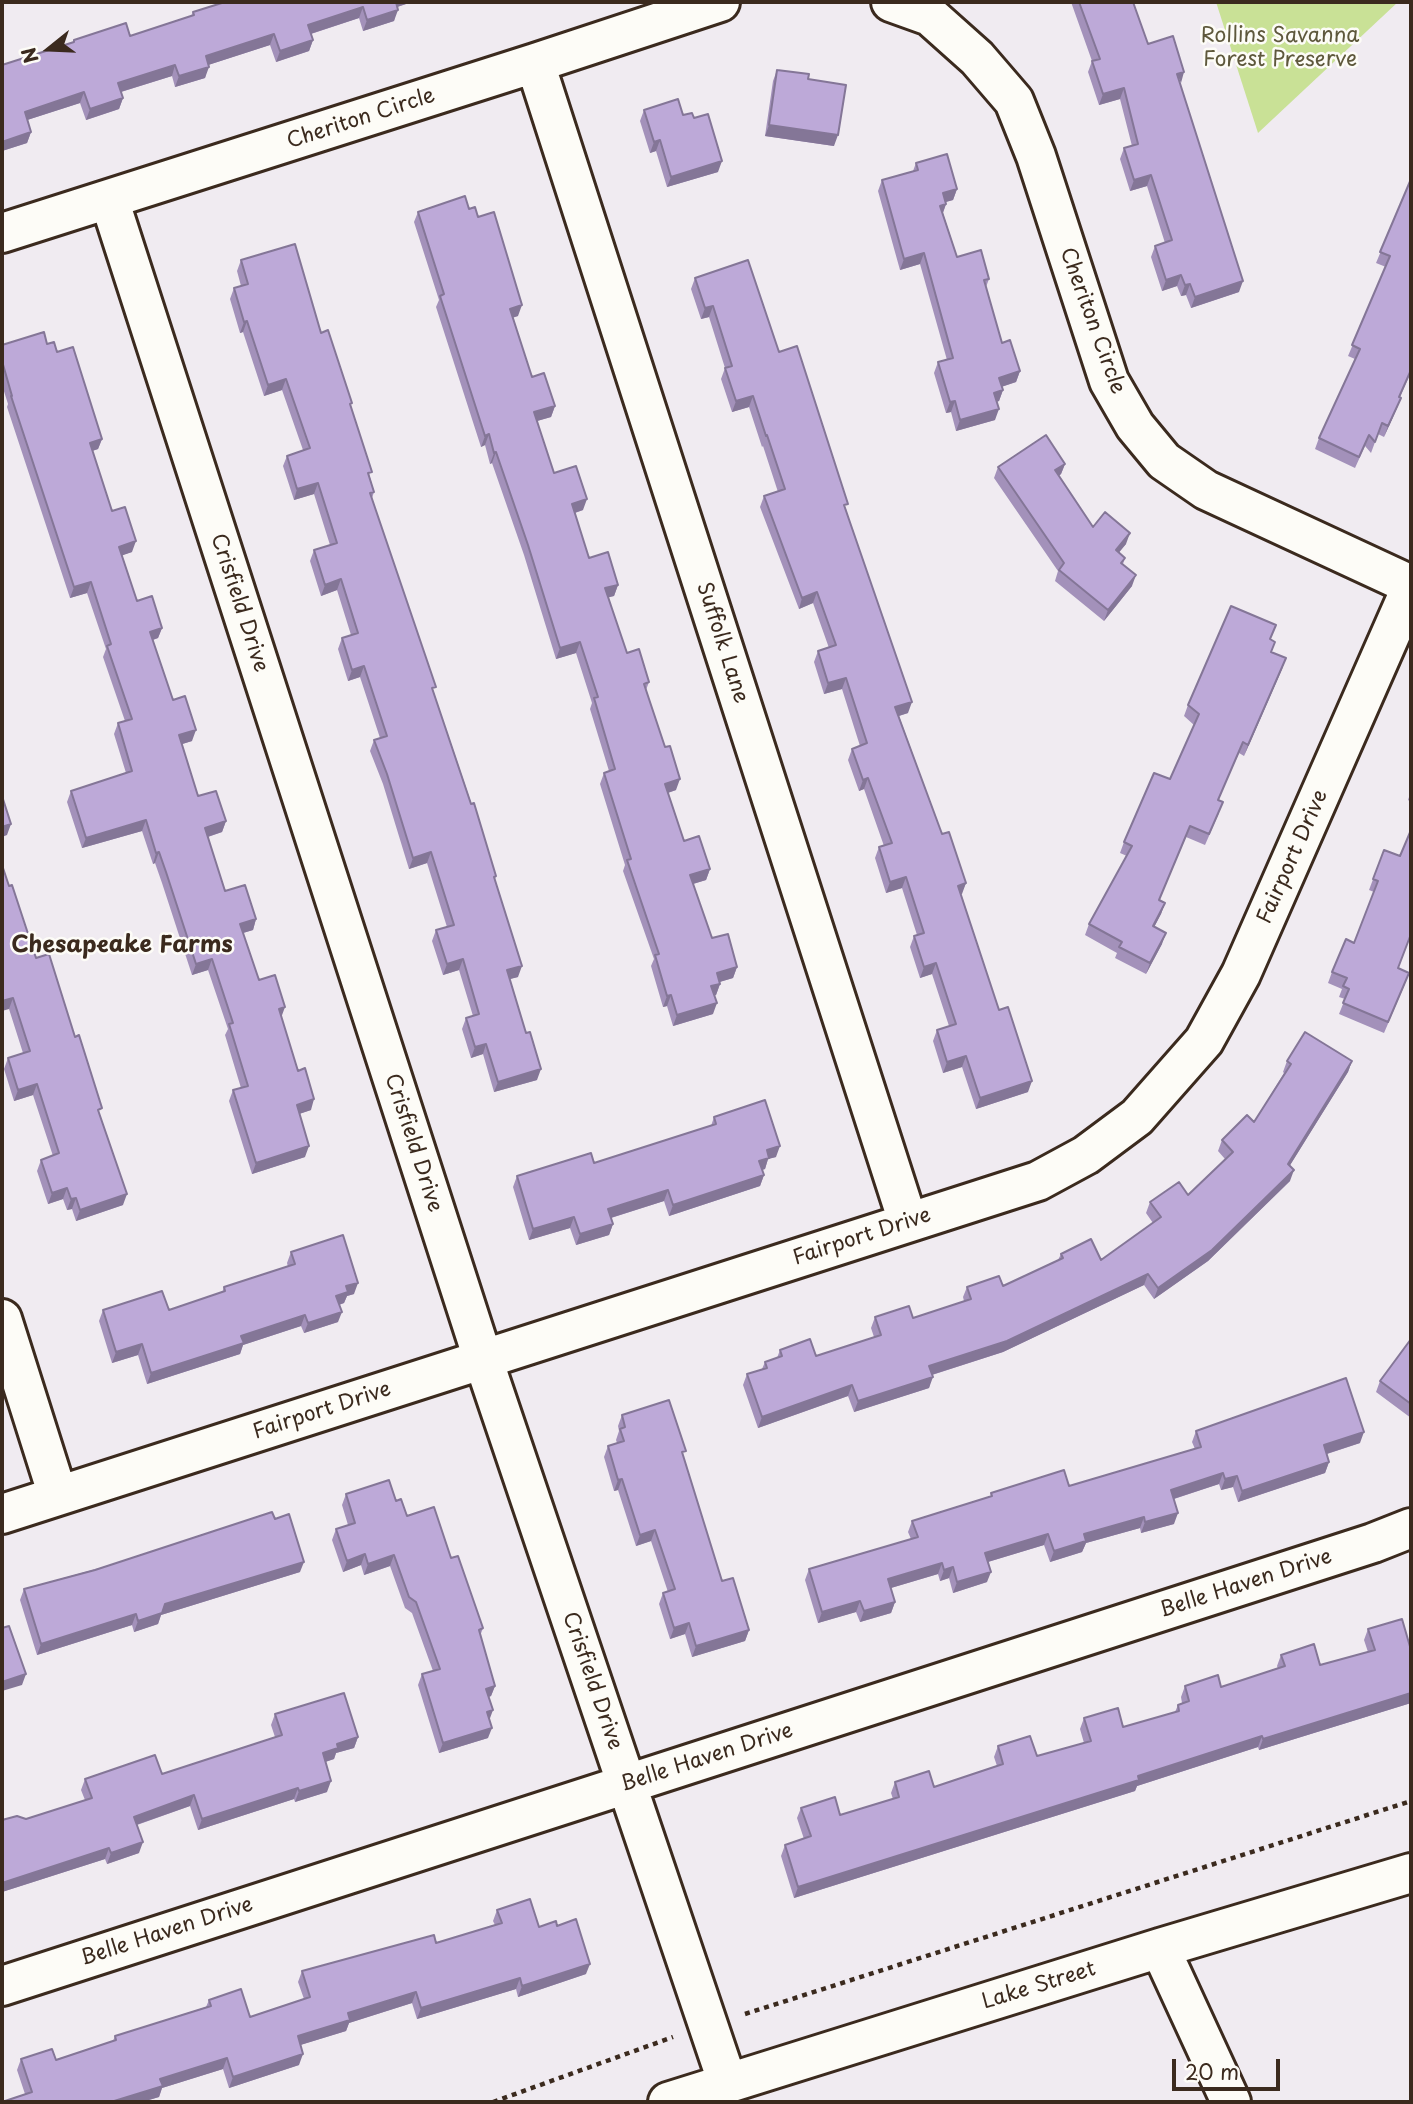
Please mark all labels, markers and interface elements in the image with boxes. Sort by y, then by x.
north arrow [14,14,84,84]
park label: Rollins Savanna Forest Preserve [1201,23,1359,73]
text: N [13,44,45,67]
street label: Cheriton Circle [284,83,438,155]
street label: Cheriton Circle [1054,244,1130,398]
street label: Crisfield Drive [205,531,273,675]
street label: Suffolk Lane [691,579,753,707]
street label: Fairport Drive [1252,786,1334,928]
district label: Chesapeake Farms [11,932,233,960]
street label: Crisfield Drive [379,1071,447,1215]
street label: Fairport Drive [790,1203,934,1271]
street label: Fairport Drive [250,1377,394,1445]
street label: Belle Haven Drive [1157,1544,1335,1624]
street label: Crisfield Drive [557,1609,627,1753]
street label: Belle Haven Drive [618,1718,796,1798]
street label: Belle Haven Drive [78,1892,256,1972]
street label: Lake Street [979,1957,1099,2015]
scale bar [1175,2044,1284,2088]
text: 20 m [1185,2055,1239,2087]

